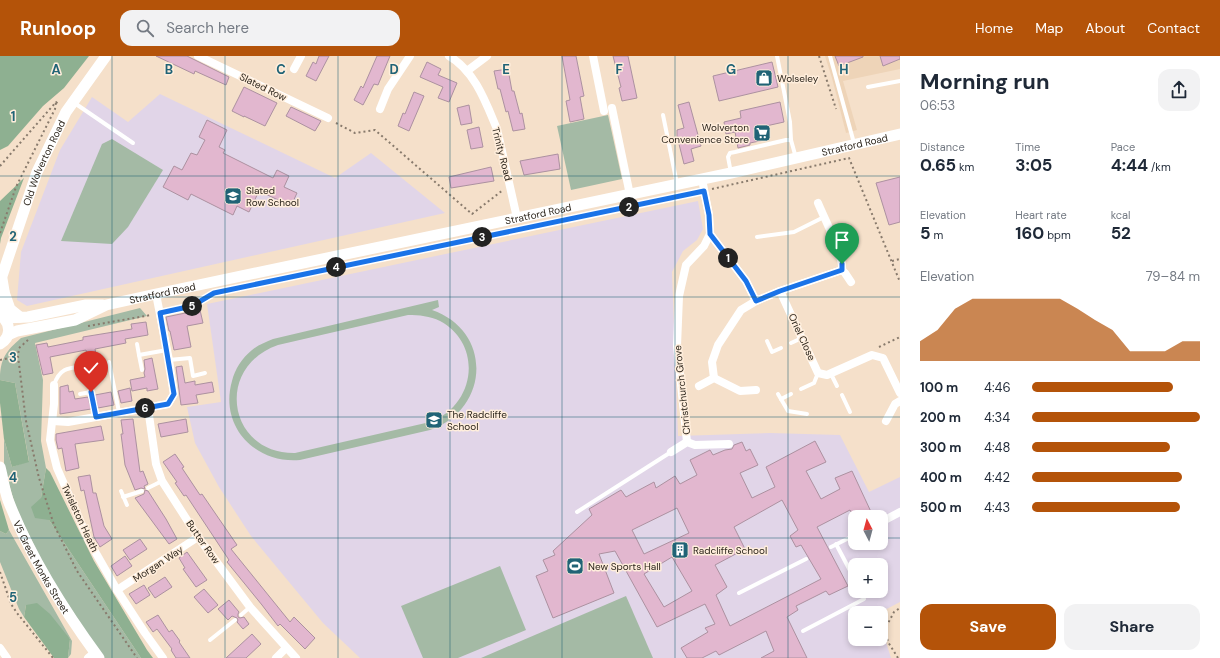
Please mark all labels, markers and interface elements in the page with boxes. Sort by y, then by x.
search box [120,10,400,46]
text: Runloop [20,16,96,41]
icon: search [134,17,156,39]
text: Search here [166,18,249,38]
text: Home [975,19,1013,37]
text: Map [1035,19,1063,37]
text: About [1085,19,1125,37]
text: Contact [1147,19,1200,37]
text: A [51,61,61,78]
text: B [165,61,173,78]
text: C [276,61,286,78]
text: D [389,61,399,78]
text: E [502,61,510,78]
text: F [615,61,623,78]
text: G [726,61,736,78]
text: H [839,61,849,78]
text: Morning run [920,67,1050,96]
shop icon: Wolseley [754,68,774,88]
button: share [1158,69,1200,111]
street label: Slated Row [237,70,289,104]
place label: Wolseley [777,72,819,85]
text: 06:53 [920,97,955,114]
text: 1 [11,108,15,125]
street label: Old Wolverton Road [20,118,68,207]
place label: Wolverton Convenience Store [661,121,749,146]
supermarket icon: Wolverton Convenience Store [752,123,772,143]
street label: Trinity Road [489,126,515,182]
street label: Stratford Road [820,131,889,158]
text: Distance [920,140,965,154]
text: Time [1015,140,1040,154]
text: Pace [1111,140,1135,154]
text: 0.65 [920,154,956,176]
text: 3:05 [1015,154,1052,176]
text: 4:44 [1111,154,1148,176]
text: km [956,160,974,174]
text: /km [1148,160,1171,174]
place label: Slated Row School [246,184,299,209]
school or university icon: Slated Row School [223,186,243,206]
pin: 2 [619,197,639,217]
street label: Stratford Road [504,200,573,227]
text: 2 [626,200,632,214]
text: Elevation [920,208,966,222]
text: Heart rate [1015,208,1067,222]
text: kcal [1111,208,1131,222]
text: 5 [920,222,931,244]
text: 160 [1015,222,1044,244]
text: 52 [1111,222,1131,244]
pin [825,223,859,264]
pin: 3 [472,227,492,247]
text: 2 [9,228,17,245]
text: m [931,228,943,242]
text: bpm [1044,228,1071,242]
icon: arrive [831,229,853,251]
text: 3 [479,230,485,244]
pin: 1 [718,248,738,268]
text: 1 [726,251,730,265]
pin: 4 [326,257,346,277]
text: 4 [332,260,340,274]
text: Elevation [920,268,974,285]
text: 79–84 m [1146,268,1200,285]
street label: Stratford Road [128,279,197,306]
pin: 5 [182,296,202,316]
text: 5 [189,299,195,313]
street label: Oriel Close [785,311,819,363]
street label: Christchurch Grove [671,344,693,435]
text: 3 [9,349,17,366]
pin [74,351,108,392]
icon: check [80,357,102,379]
text: 100 m [920,379,958,396]
text: 4:46 [984,379,1011,396]
pin: 6 [135,398,155,418]
text: 6 [142,401,148,415]
place label: The Radcliffe School [447,408,507,433]
text: 200 m [920,409,961,426]
text: 4:34 [984,409,1010,426]
school or university icon: The Radcliffe School [424,410,444,430]
text: 300 m [920,439,961,456]
text: 4:48 [984,439,1010,456]
text: 4 [9,469,17,486]
text: 400 m [920,469,962,486]
text: 4:42 [984,469,1010,486]
street label: Twisleton Heath [59,482,102,554]
text: 500 m [920,499,962,516]
text: 4:43 [984,499,1010,516]
north arrow [848,510,888,550]
map controls [848,510,888,646]
street label: V5 Great Monks Street [12,517,74,615]
street label: Butter Row [183,518,223,567]
building icon: Radcliffe School [670,540,690,560]
street label: Morgan Way [130,543,186,585]
place label: Radcliffe School [693,544,767,557]
sports icon: New Sports Hall [565,556,585,576]
button: + [848,558,888,598]
place label: New Sports Hall [588,560,661,573]
button: Save [920,604,1056,650]
button: Share [1064,604,1200,650]
button: − [848,606,888,646]

